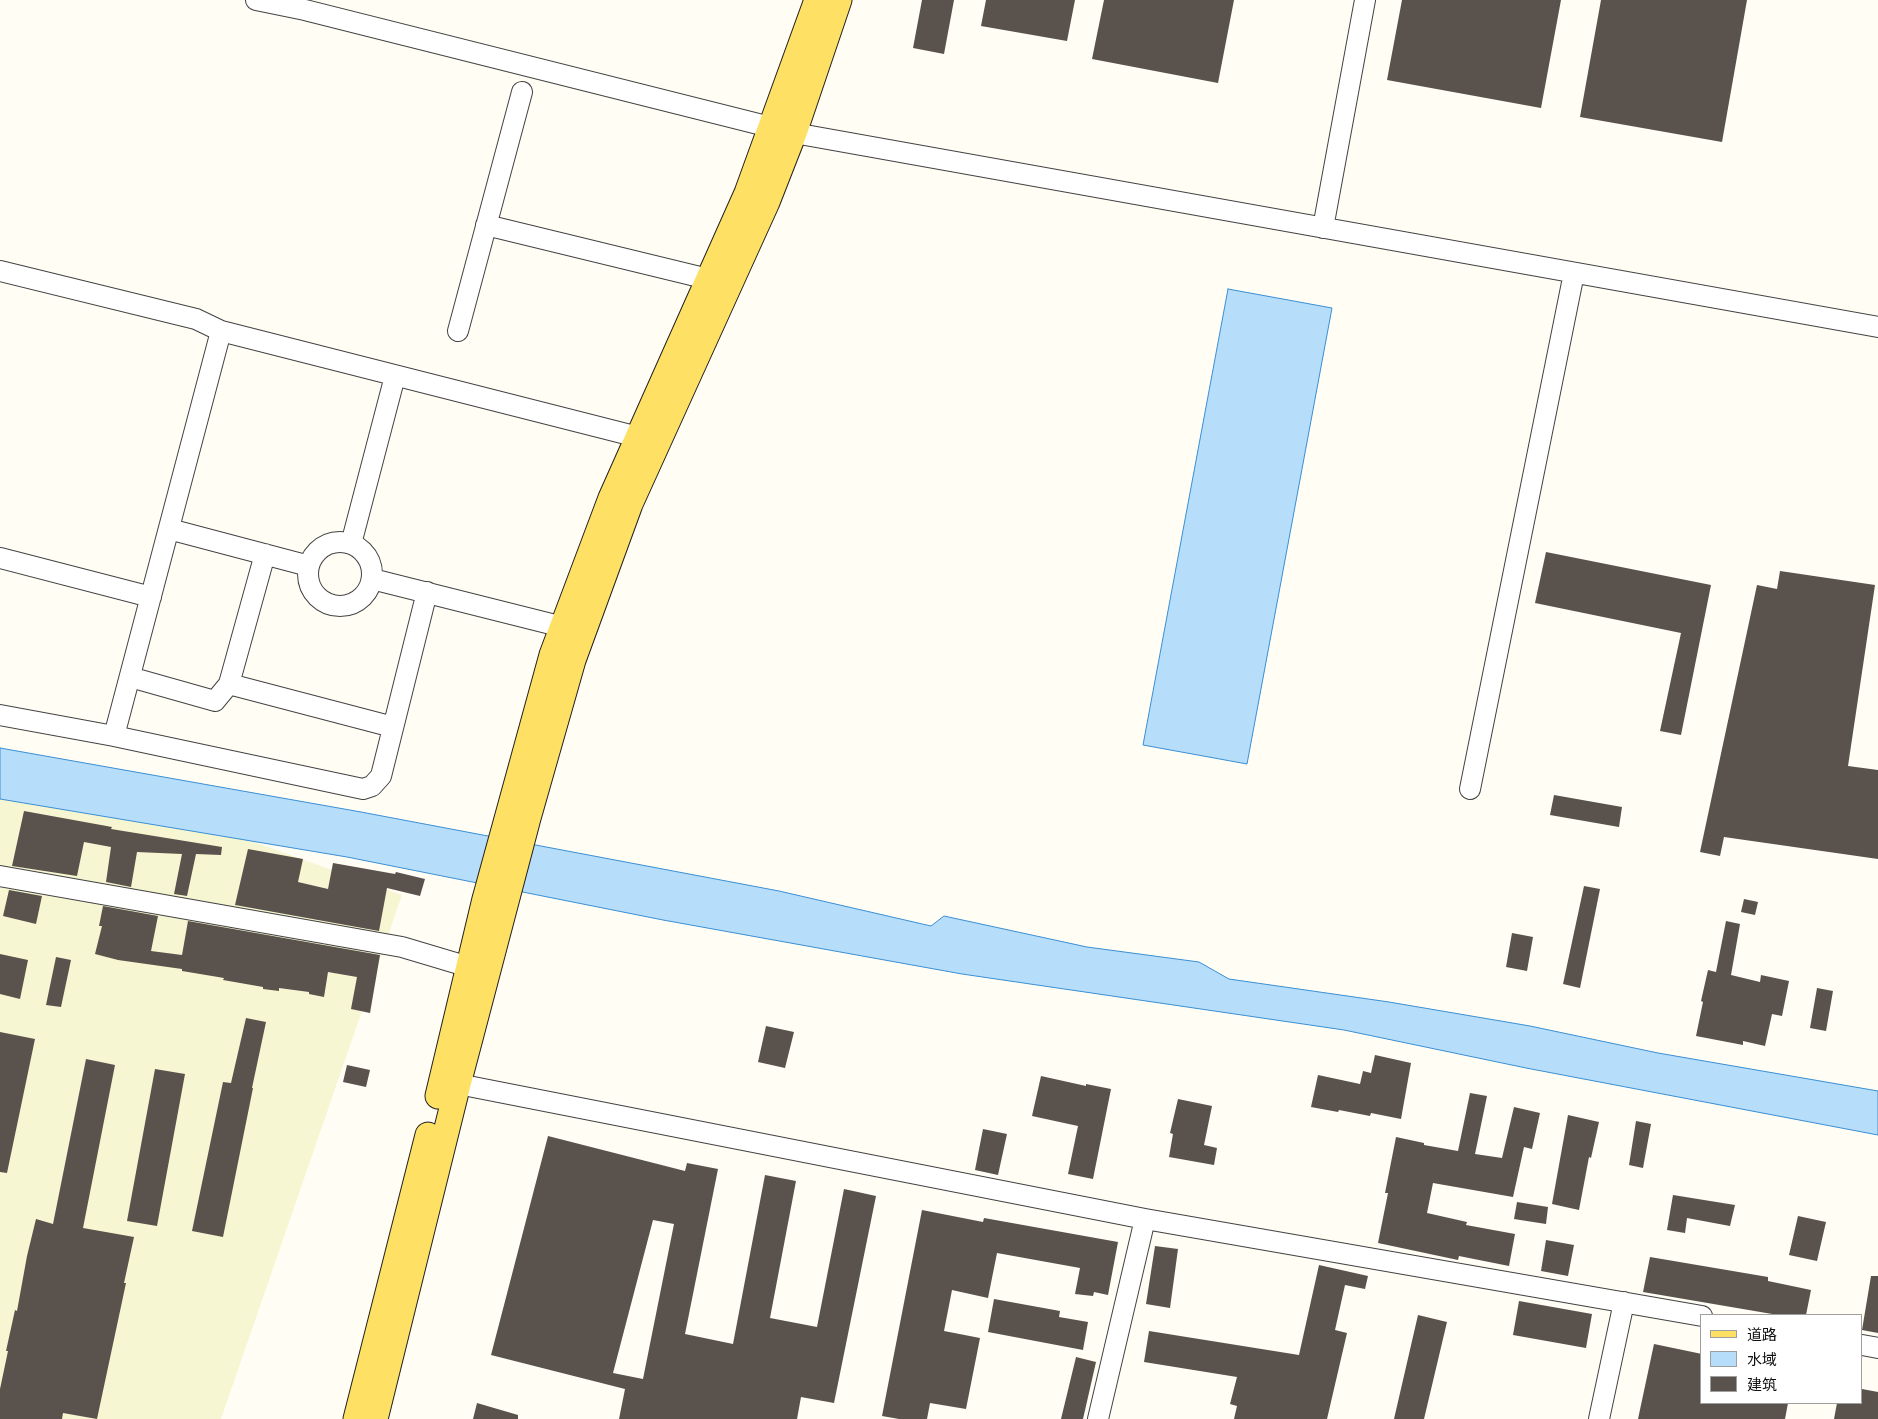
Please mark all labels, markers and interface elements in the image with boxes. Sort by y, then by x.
legend [1700,1314,1863,1404]
text: 道路 [1747,1324,1777,1345]
text: 水域 [1747,1349,1777,1370]
text: 建筑 [1747,1374,1777,1395]

